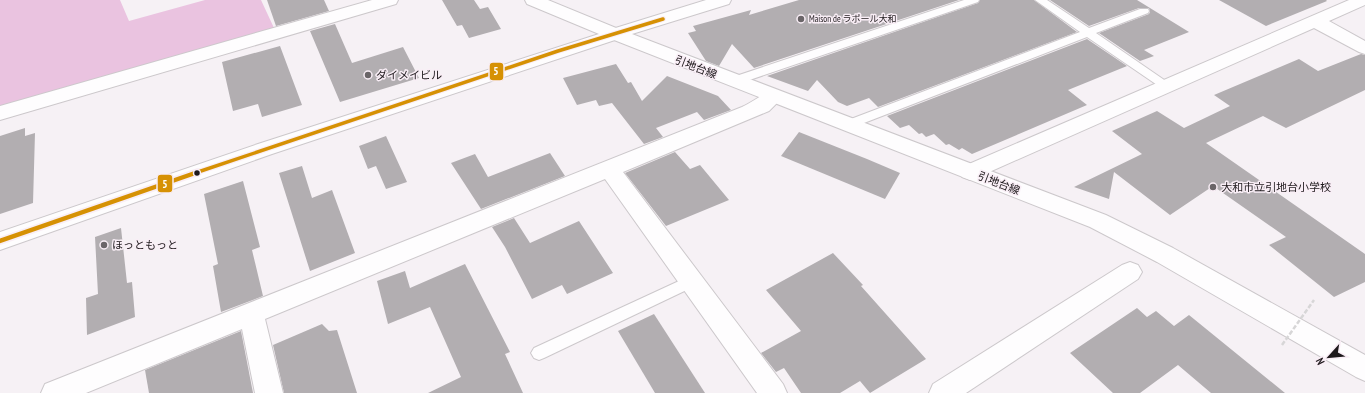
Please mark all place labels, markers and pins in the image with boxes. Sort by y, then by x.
place label: Maison de ラポール大和 [809,13,897,24]
marker: Maison de ラポール大和 [796,14,806,24]
place label: ダイメイビル [376,68,442,82]
marker: ダイメイビル [363,70,373,80]
unlabelled marker [192,168,202,178]
place label: 大和市立引地台小学校 [1221,180,1331,194]
marker: 大和市立引地台小学校 [1208,182,1218,192]
place label: ほっともっと [112,238,178,252]
marker: ほっともっと [99,240,109,250]

